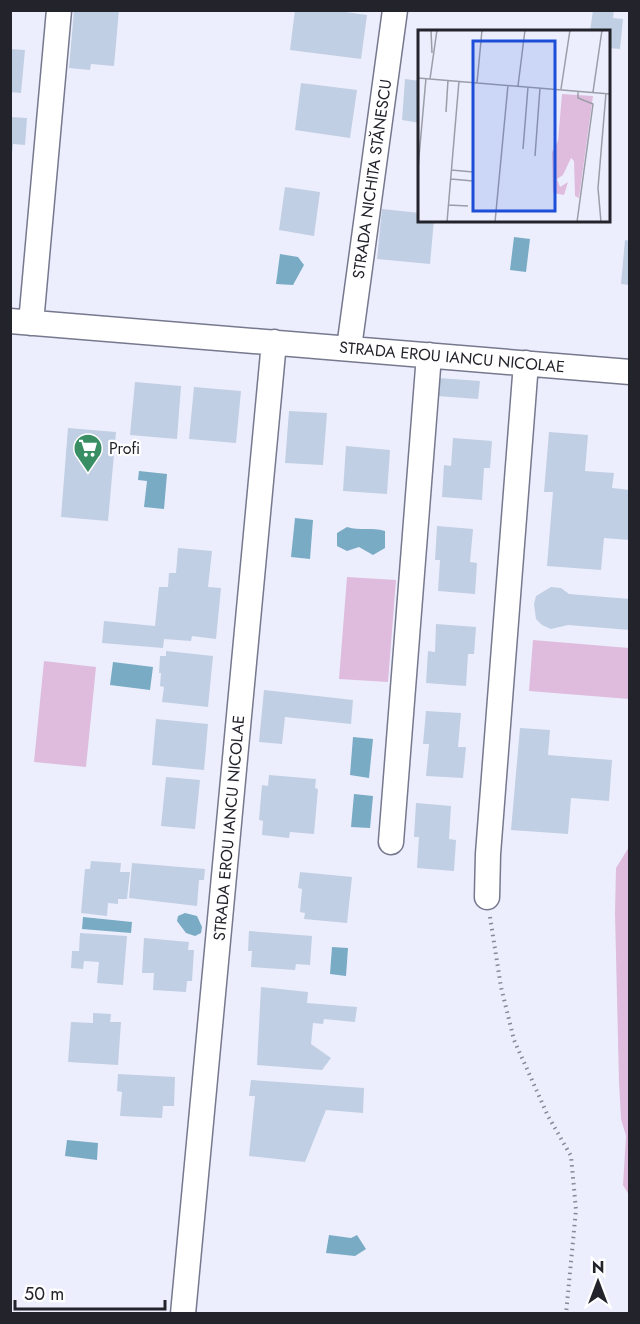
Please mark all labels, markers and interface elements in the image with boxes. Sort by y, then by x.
inset map [418,30,610,222]
street label: STRADA NICHITA STĂNESCU [347,78,397,280]
street label: STRADA EROU IANCU NICOLAE [338,336,566,378]
supermarket icon: Profi [72,432,104,474]
place label: Profi [109,437,140,460]
street label: STRADA EROU IANCU NICOLAE [208,714,250,942]
north arrow [568,1252,628,1312]
text: N [592,1256,604,1279]
scale bar [15,1273,165,1311]
text: 50 m [24,1281,64,1307]

